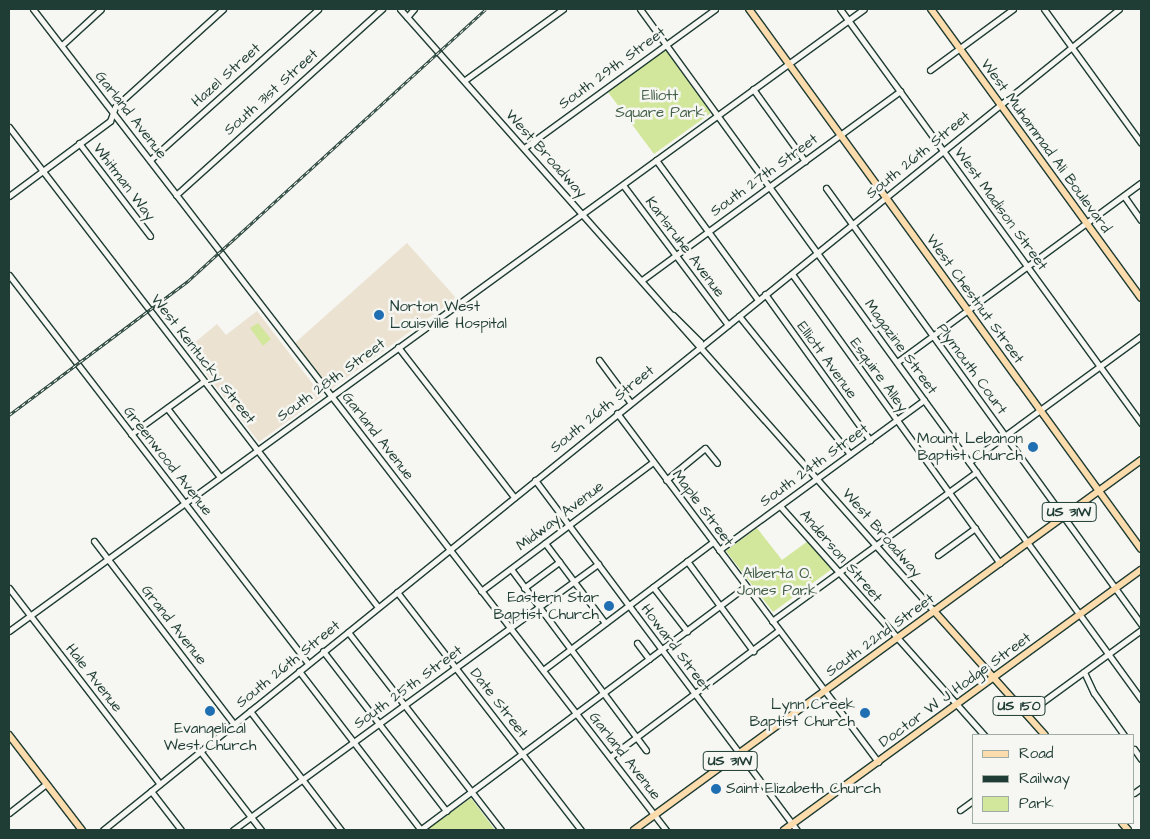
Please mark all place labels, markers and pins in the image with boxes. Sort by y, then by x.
place label: Norton West Louisville Hospital [390,297,507,332]
marker: Norton West Louisville Hospital [372,308,386,322]
place label: Mount Lebanon Baptist Church [917,429,1023,464]
marker: Mount Lebanon Baptist Church [1027,441,1039,453]
place label: Eastern Star Baptist Church [494,588,599,623]
marker: Eastern Star Baptist Church [603,600,615,612]
place label: Lynn Creek Baptist Church [750,695,855,730]
marker: Evangelical West Church [204,705,216,717]
marker: Lynn Creek Baptist Church [859,707,871,719]
place label: Evangelical West Church [164,719,256,754]
place label: Saint Elizabeth Church [726,780,881,798]
marker: Saint Elizabeth Church [710,783,722,795]

